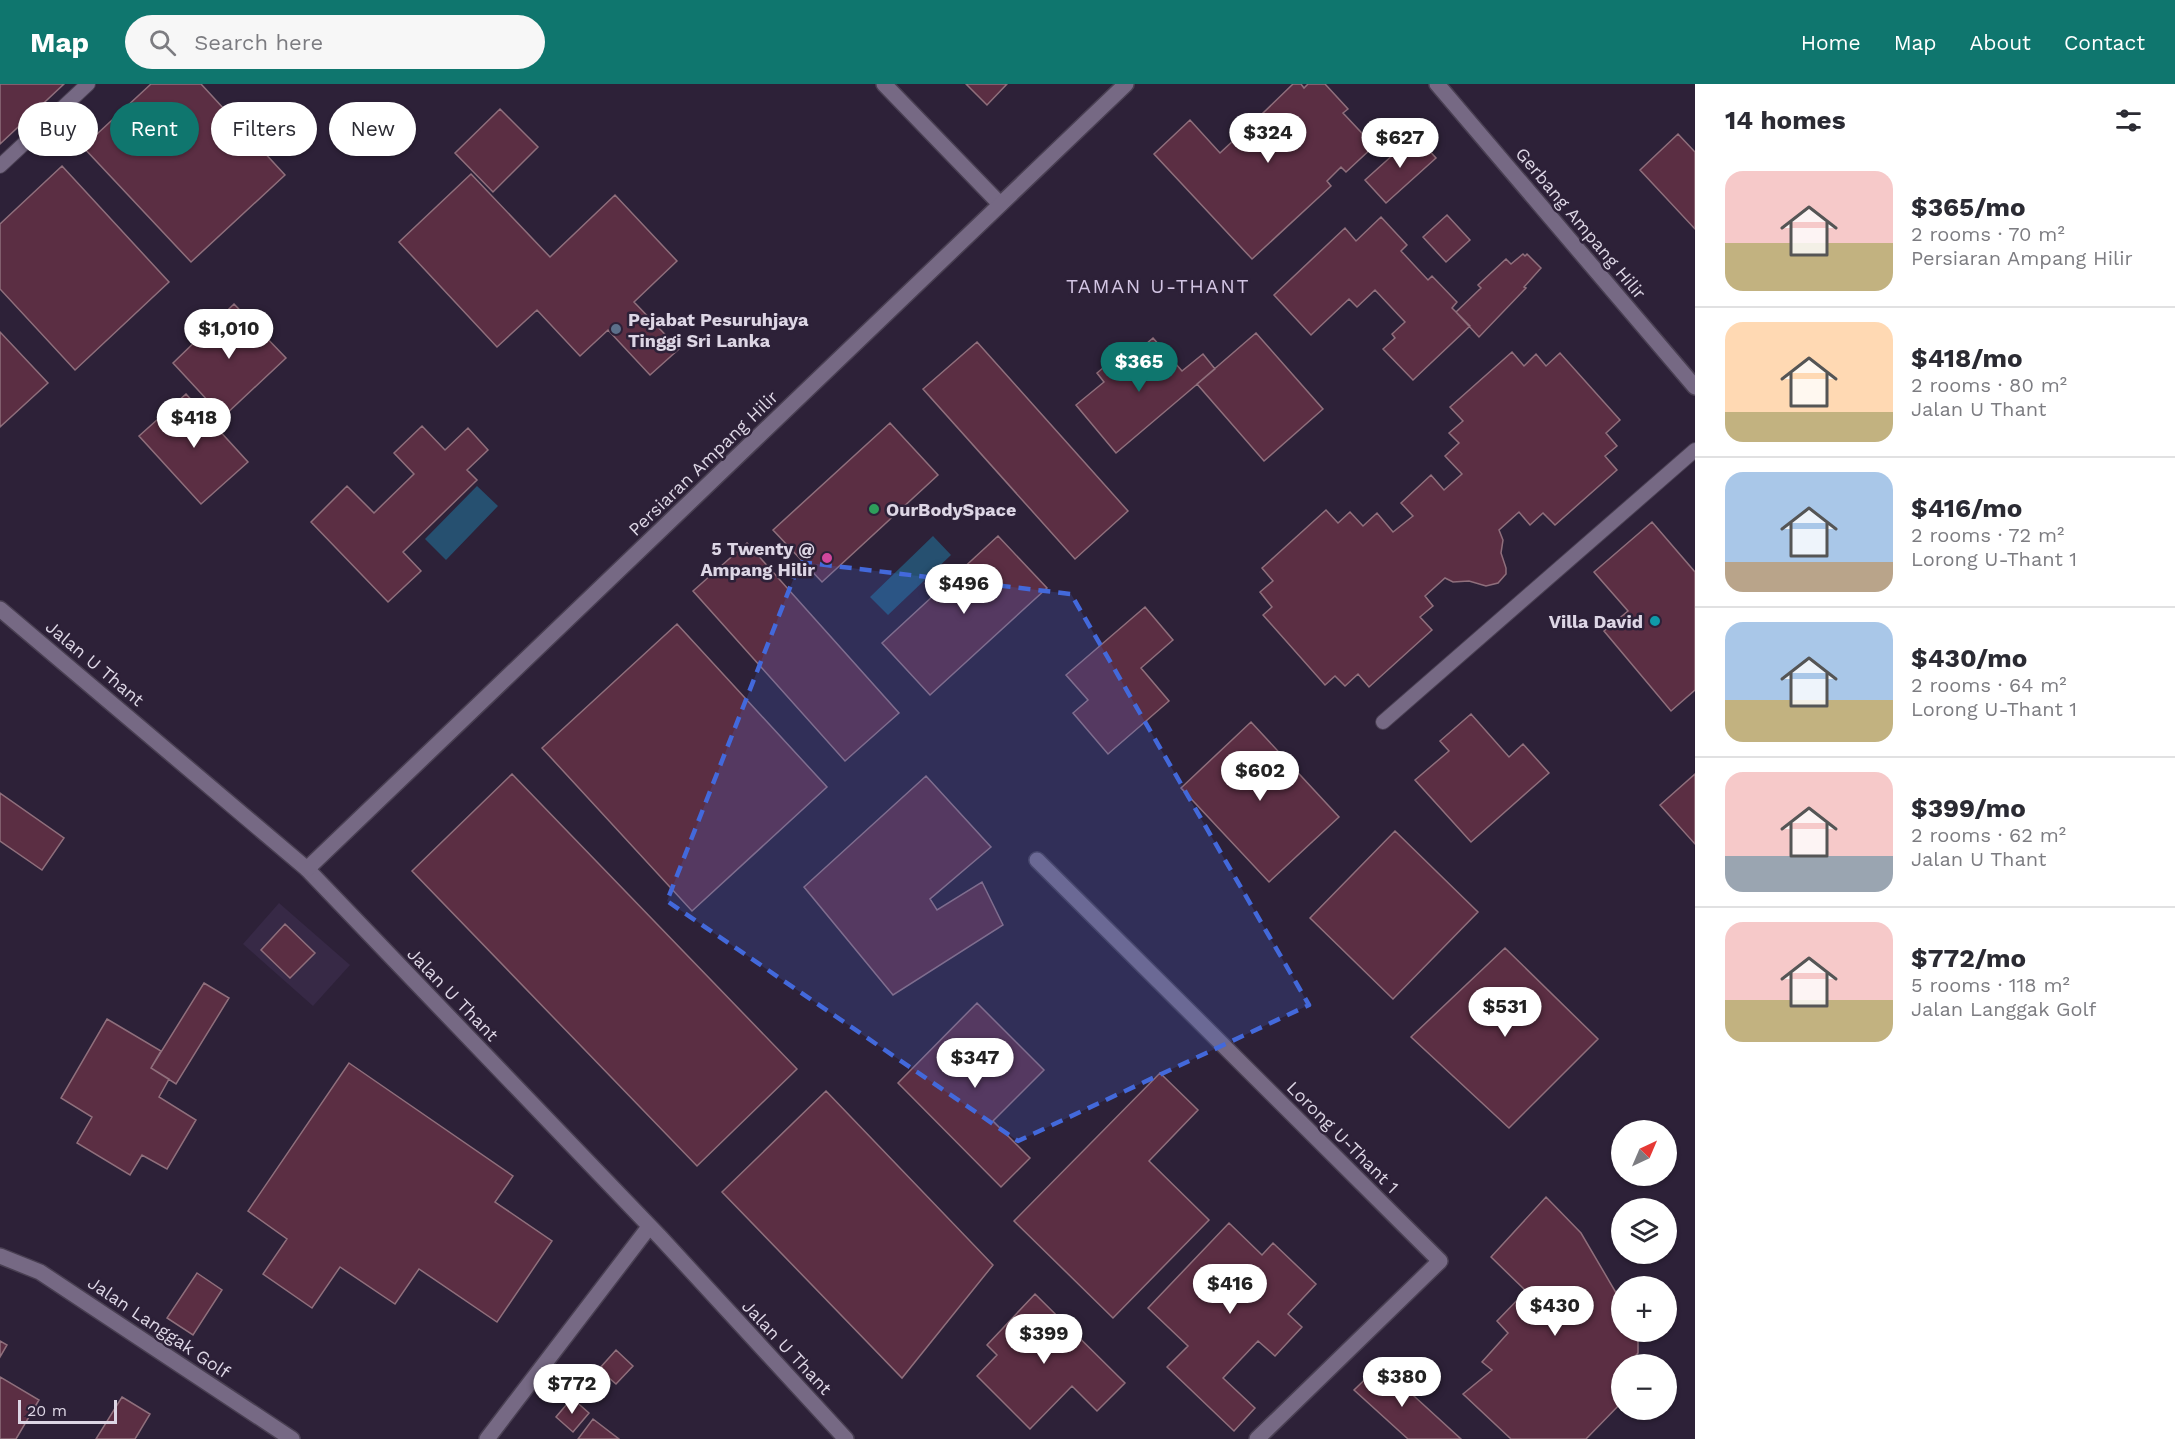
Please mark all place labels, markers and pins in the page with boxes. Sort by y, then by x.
pin: $324 [1232,113,1304,164]
pin: $627 [1364,118,1436,169]
pin: $1,010 [180,309,278,360]
place label: Pejabat Pesuruhjaya Tinggi Sri Lanka [628,309,809,351]
marker: Pejabat Pesuruhjaya Tinggi Sri Lanka [609,322,623,336]
pin: $365 [1103,342,1175,393]
pin: $418 [158,398,230,449]
place label: OurBodySpace [886,499,1016,520]
marker: OurBodySpace [867,502,881,516]
place label: 5 Twenty @ Ampang Hilir [700,538,815,580]
marker: 5 Twenty @ Ampang Hilir [820,551,834,565]
pin: $496 [928,564,1000,615]
place label: Villa David [1549,611,1643,632]
marker: Villa David [1648,614,1662,628]
pin: $602 [1224,751,1296,802]
pin: $531 [1469,987,1541,1038]
pin: $347 [939,1038,1011,1089]
pin: $416 [1194,1264,1266,1315]
pin: $430 [1519,1286,1591,1337]
pin: $399 [1008,1314,1080,1365]
pin: $380 [1366,1357,1438,1408]
pin: $772 [536,1364,608,1415]

